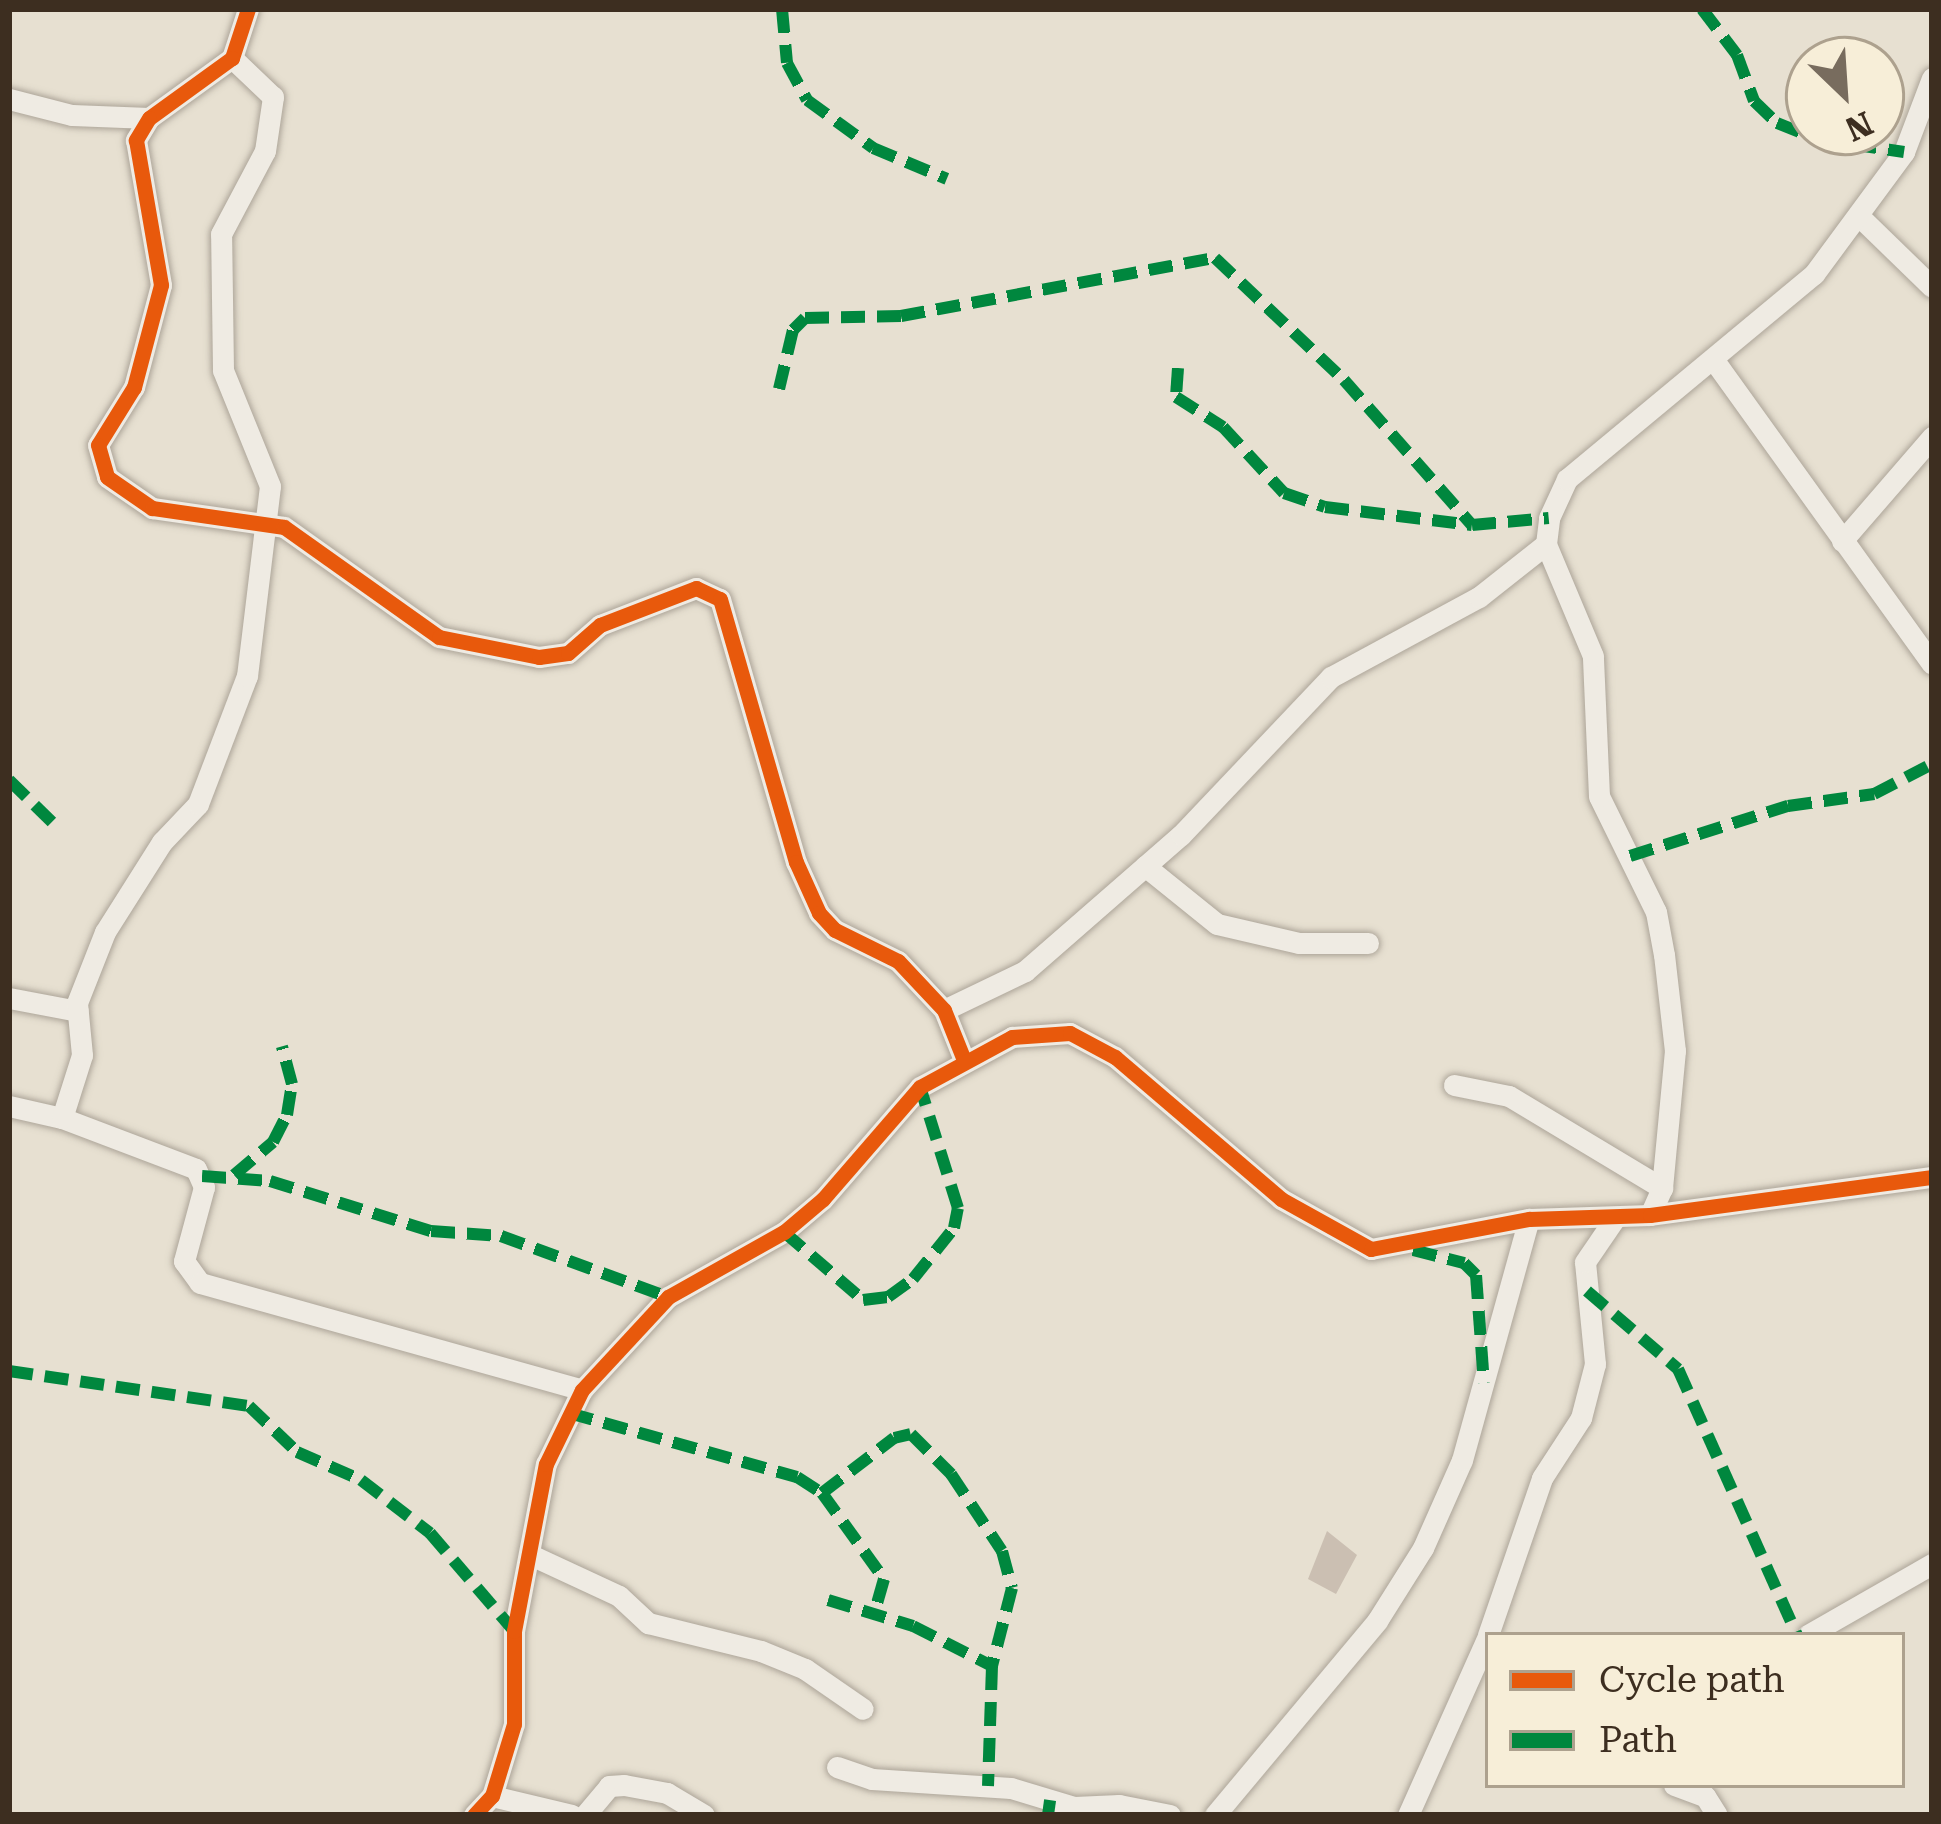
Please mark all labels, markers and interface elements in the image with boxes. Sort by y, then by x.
north arrow [1785,36,1905,156]
text: N [1839,103,1879,149]
legend [1485,1632,1905,1788]
text: Cycle path [1599,1659,1785,1701]
text: Path [1599,1719,1677,1761]

